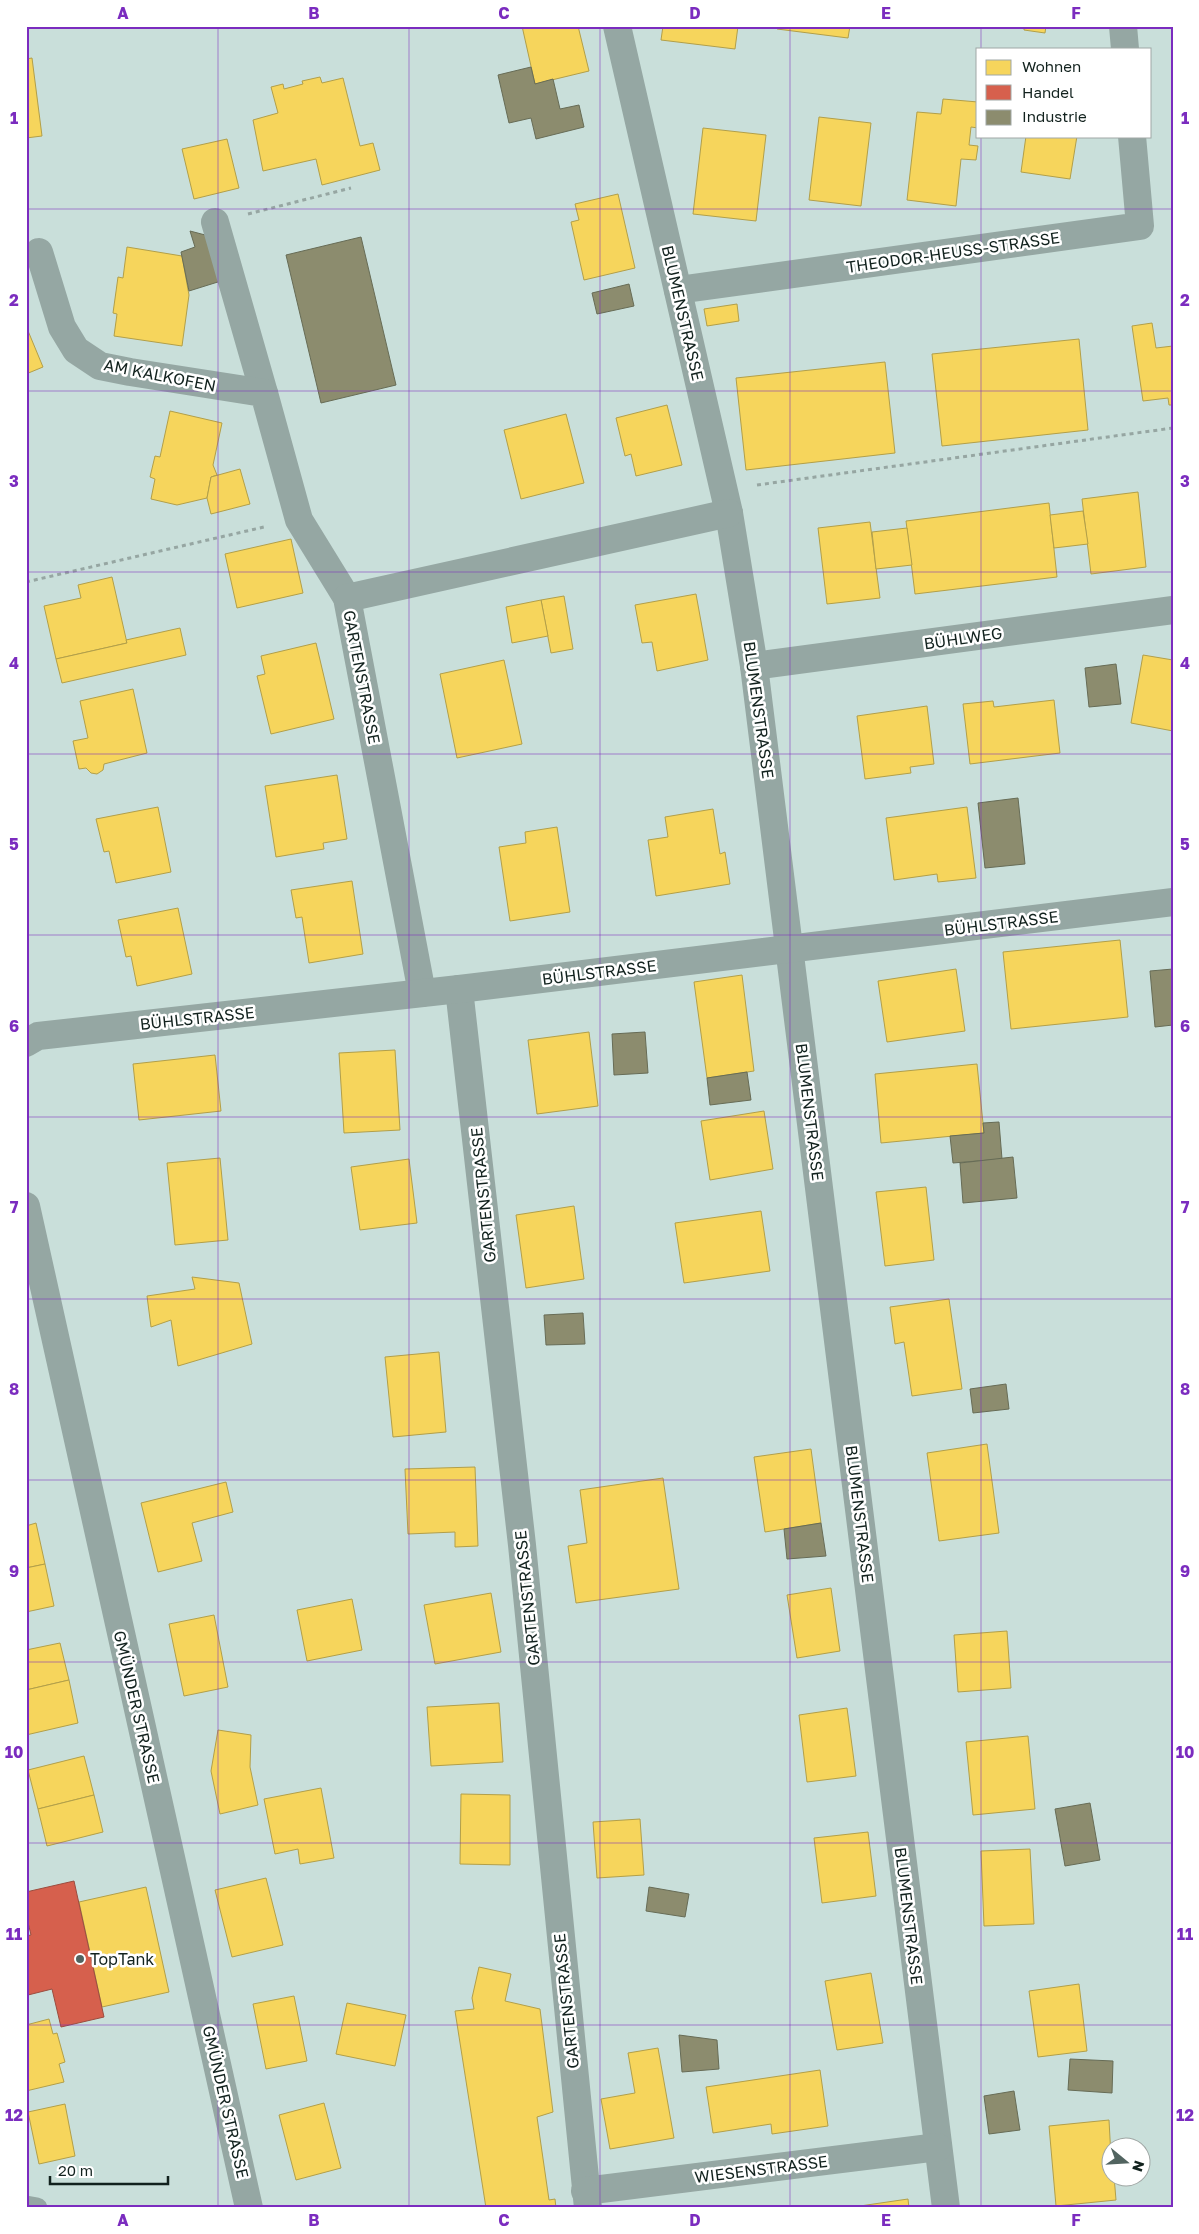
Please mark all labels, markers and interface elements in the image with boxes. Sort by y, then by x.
text: A [117,3,129,23]
text: B [308,3,320,23]
text: C [498,3,510,23]
text: D [689,3,701,23]
text: E [881,3,891,23]
text: F [1071,3,1081,23]
legend [976,48,1152,138]
text: Wohnen [1022,57,1081,75]
text: Handel [1022,83,1074,101]
text: Industrie [1022,107,1087,125]
text: 1 [10,108,18,128]
text: 1 [1181,108,1189,128]
street label: THEODOR-HEUSS-STRASSE [845,227,1061,277]
street label: BLUMENSTRASSE [658,243,708,383]
text: 2 [9,290,19,310]
text: 2 [1180,290,1190,310]
street label: AM KALKOFEN [102,354,218,396]
text: 3 [9,471,19,491]
text: 3 [1180,471,1190,491]
street label: GARTENSTRASSE [339,608,385,746]
street label: BÜHLWEG [922,623,1004,653]
street label: BLUMENSTRASSE [739,640,779,780]
text: 4 [9,653,19,673]
text: 4 [1180,653,1190,673]
text: 5 [9,834,19,854]
text: 5 [1180,834,1190,854]
street label: BÜHLSTRASSE [943,906,1059,940]
street label: BÜHLSTRASSE [541,955,657,989]
street label: BÜHLSTRASSE [139,1002,255,1034]
text: 6 [9,1016,19,1036]
text: 6 [1180,1016,1190,1036]
street label: BLUMENSTRASSE [792,1042,828,1182]
street label: GARTENSTRASSE [466,1126,500,1264]
text: 7 [10,1197,19,1217]
text: 7 [1181,1197,1190,1217]
text: 8 [9,1379,19,1399]
text: 8 [1180,1379,1190,1399]
street label: BLUMENSTRASSE [842,1444,878,1584]
street label: GARTENSTRASSE [510,1529,544,1667]
text: 9 [9,1561,19,1581]
text: 9 [1180,1561,1190,1581]
street label: GMÜNDER STRASSE [110,1629,164,1785]
text: 10 [5,1742,23,1762]
text: 10 [1176,1742,1194,1762]
street label: BLUMENSTRASSE [891,1846,927,1986]
text: 11 [6,1924,22,1944]
text: 11 [1177,1924,1193,1944]
street label: GARTENSTRASSE [549,1932,583,2070]
place label: TopTank [90,1949,154,1969]
marker: TopTank [74,1953,86,1965]
street label: GMÜNDER STRASSE [199,2024,253,2180]
text: 12 [5,2105,23,2125]
text: 12 [1176,2105,1194,2125]
north arrow [1102,2136,1152,2186]
street label: WIESENSTRASSE [693,2151,829,2187]
scale bar [50,2154,168,2186]
text: N [1129,2158,1149,2174]
text: 20 m [58,2161,93,2179]
text: A [117,2210,129,2230]
text: B [308,2210,320,2230]
text: C [498,2210,510,2230]
text: D [689,2210,701,2230]
text: E [881,2210,891,2230]
text: F [1071,2210,1081,2230]

